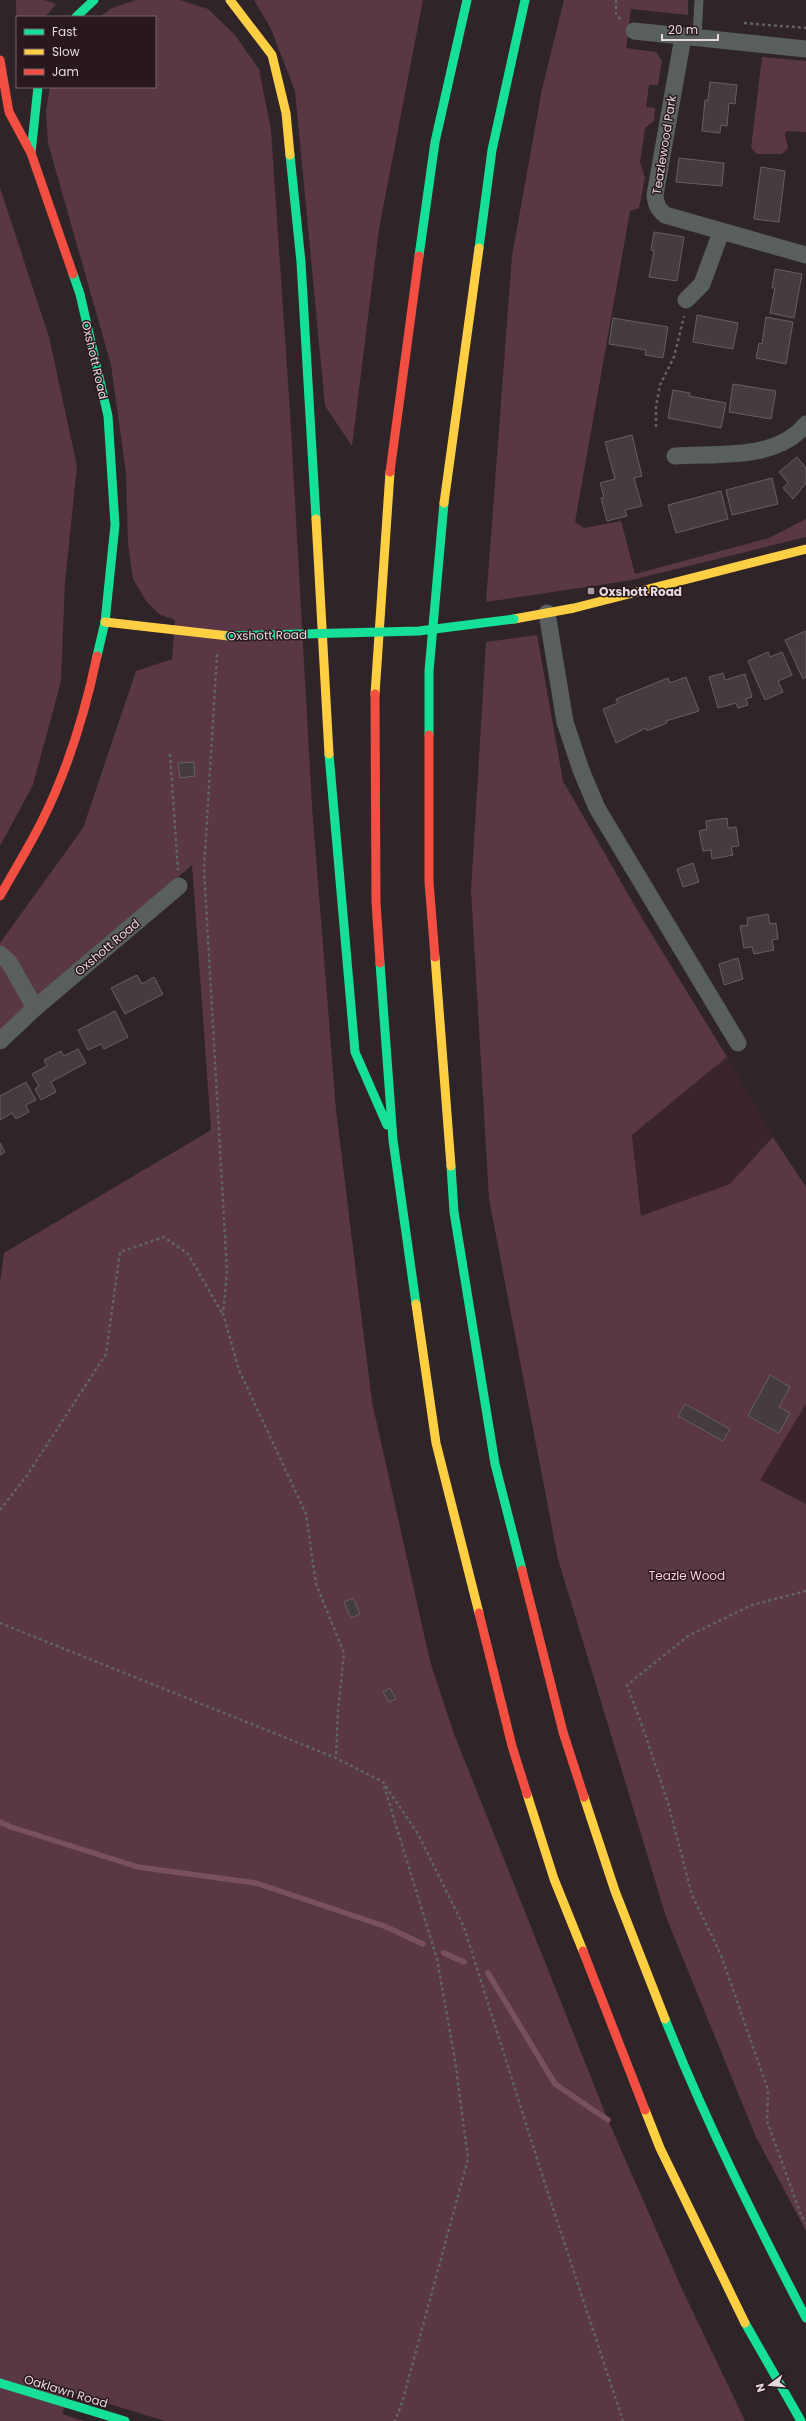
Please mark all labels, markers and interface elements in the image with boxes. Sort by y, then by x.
legend [16,16,156,88]
scale bar [662,16,718,42]
text: 20 m [668,21,698,38]
text: Fast [52,23,77,40]
text: Slow [52,43,80,60]
text: Jam [52,63,79,80]
street label: Teazlewood Park [648,93,680,196]
street label: Oxshott Road [78,319,112,401]
place label: Oxshott Road [599,583,682,600]
marker: Oxshott Road [586,586,596,596]
street label: Oxshott Road [227,626,307,644]
street label: Oxshott Road [71,915,143,979]
park label: Teazle Wood [649,1567,725,1584]
north arrow [750,2365,790,2405]
street label: Oaklawn Road [22,2370,110,2412]
text: N [752,2382,769,2394]

